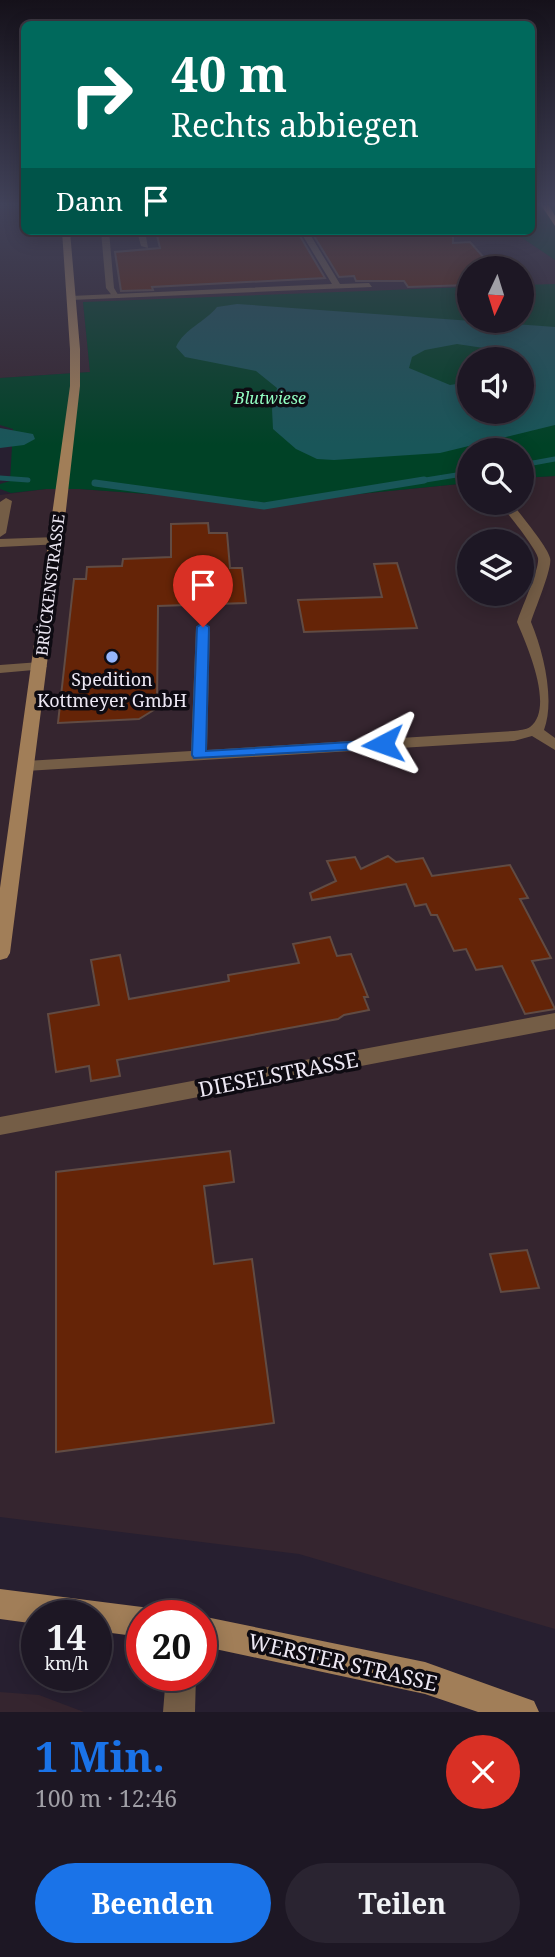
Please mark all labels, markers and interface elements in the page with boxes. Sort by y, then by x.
text: 40 m [171,40,287,106]
icon: right [56,49,147,140]
text: Rechts abbiegen [171,103,419,146]
icon: arrive [137,182,175,220]
text: Dann [56,183,123,219]
north arrow [457,256,534,332]
map controls [457,256,534,606]
button: sound [457,347,534,424]
park label: Blutwiese [233,387,306,409]
button: search [457,438,534,515]
street label: BRÜCKENSTRASSE [30,513,70,657]
button: layers [457,529,534,606]
pin [173,555,233,627]
icon: arrive [184,566,222,604]
marker: Spedition Kottmeyer GmbH [104,649,120,665]
place label: Spedition Kottmeyer GmbH [37,667,187,712]
position arrow [346,707,420,781]
street label: DIESELSTRASSE [196,1045,360,1103]
speed limit sign: 20 [126,1600,217,1691]
text: 14 [47,1613,86,1660]
street label: WERSTER STRASSE [246,1627,440,1697]
text: km/h [44,1651,89,1675]
text: 1 Min. [35,1727,165,1784]
button: close [446,1735,520,1809]
text: 100 m · 12:46 [35,1782,177,1814]
button: Beenden [35,1863,271,1943]
button: Teilen [285,1863,520,1943]

